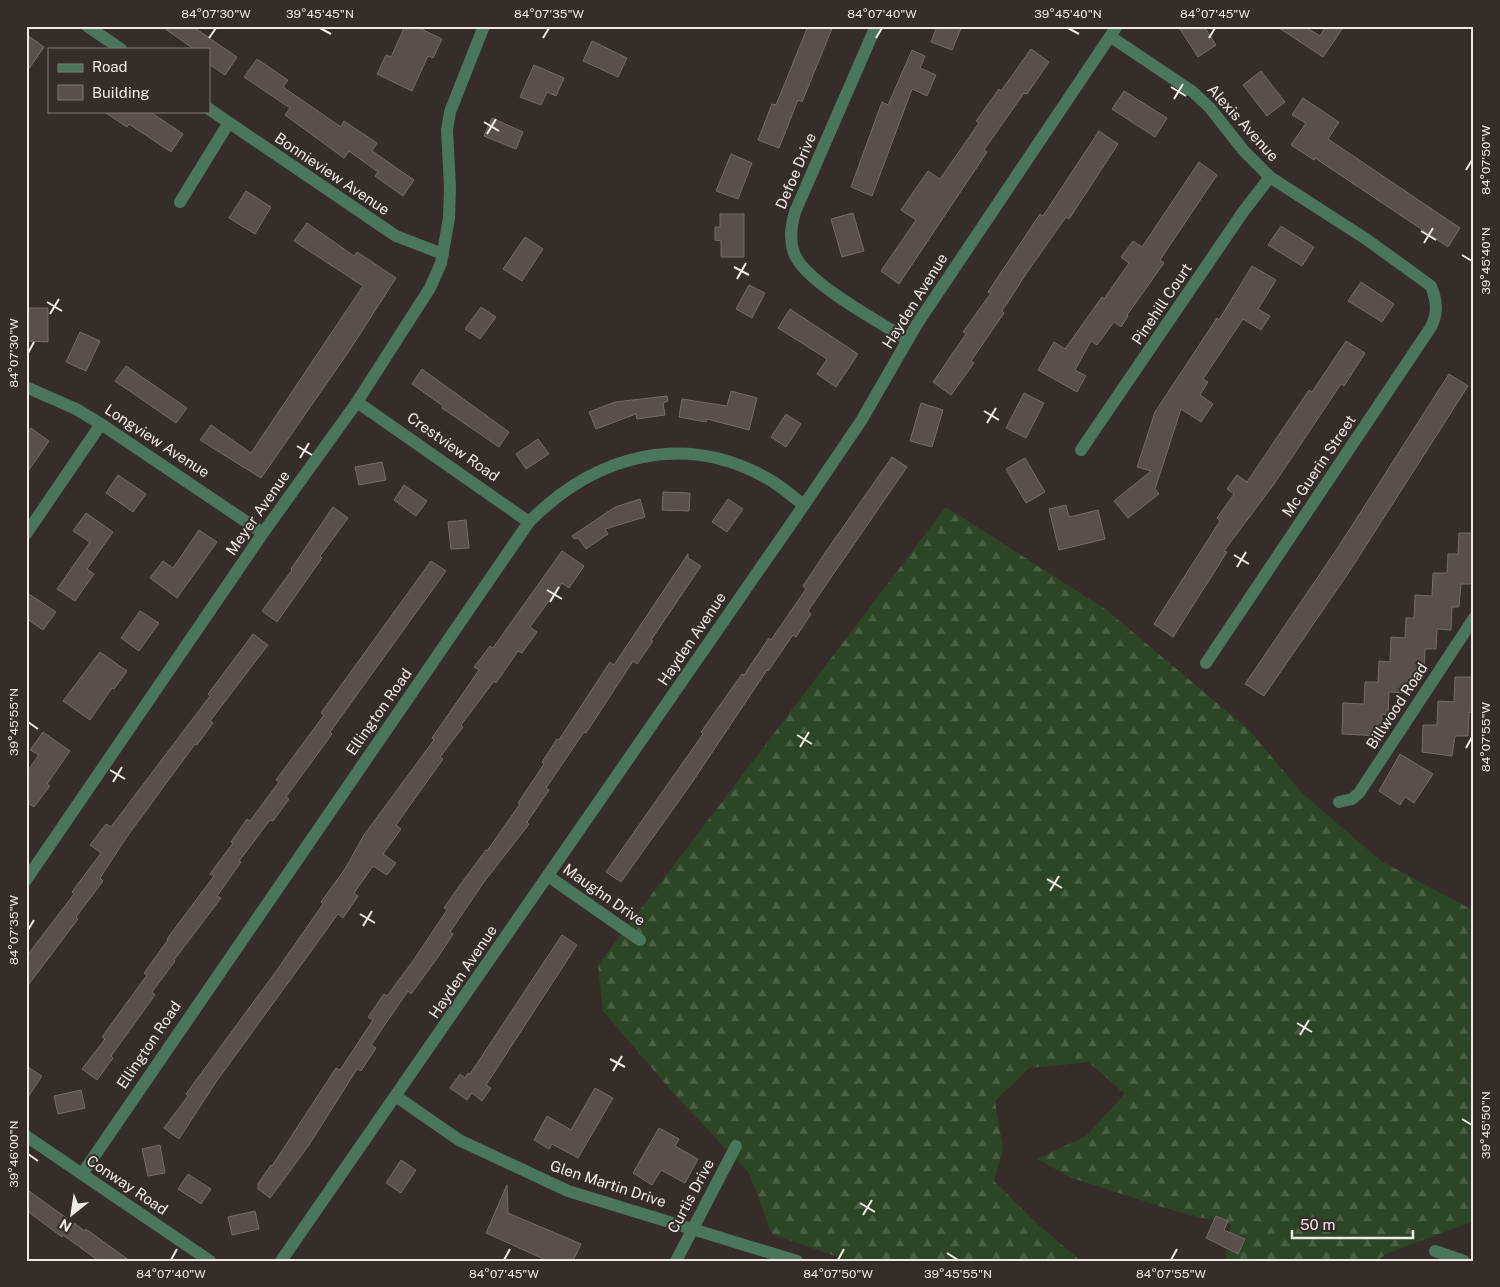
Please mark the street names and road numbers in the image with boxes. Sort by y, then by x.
street label: Alexis Avenue [1204,81,1282,165]
street label: Bonnieview Avenue [272,129,393,218]
street label: Defoe Drive [772,130,819,211]
street label: Hayden Avenue [879,250,951,351]
street label: Pinehill Court [1128,260,1195,348]
street label: Longview Avenue [102,400,213,481]
street label: Crestview Road [404,409,503,485]
street label: Mc Guerin Street [1278,412,1359,520]
street label: Meyer Avenue [222,467,293,558]
street label: Hayden Avenue [654,589,729,689]
street label: Billwood Road [1362,660,1431,752]
street label: Ellington Road [342,665,415,758]
street label: Maughn Drive [560,860,649,929]
street label: Hayden Avenue [425,922,500,1022]
street label: Ellington Road [113,998,184,1092]
street label: Conway Road [84,1151,171,1218]
street label: Curtis Drive [664,1156,717,1236]
street label: Glen Martin Drive [548,1157,668,1210]

